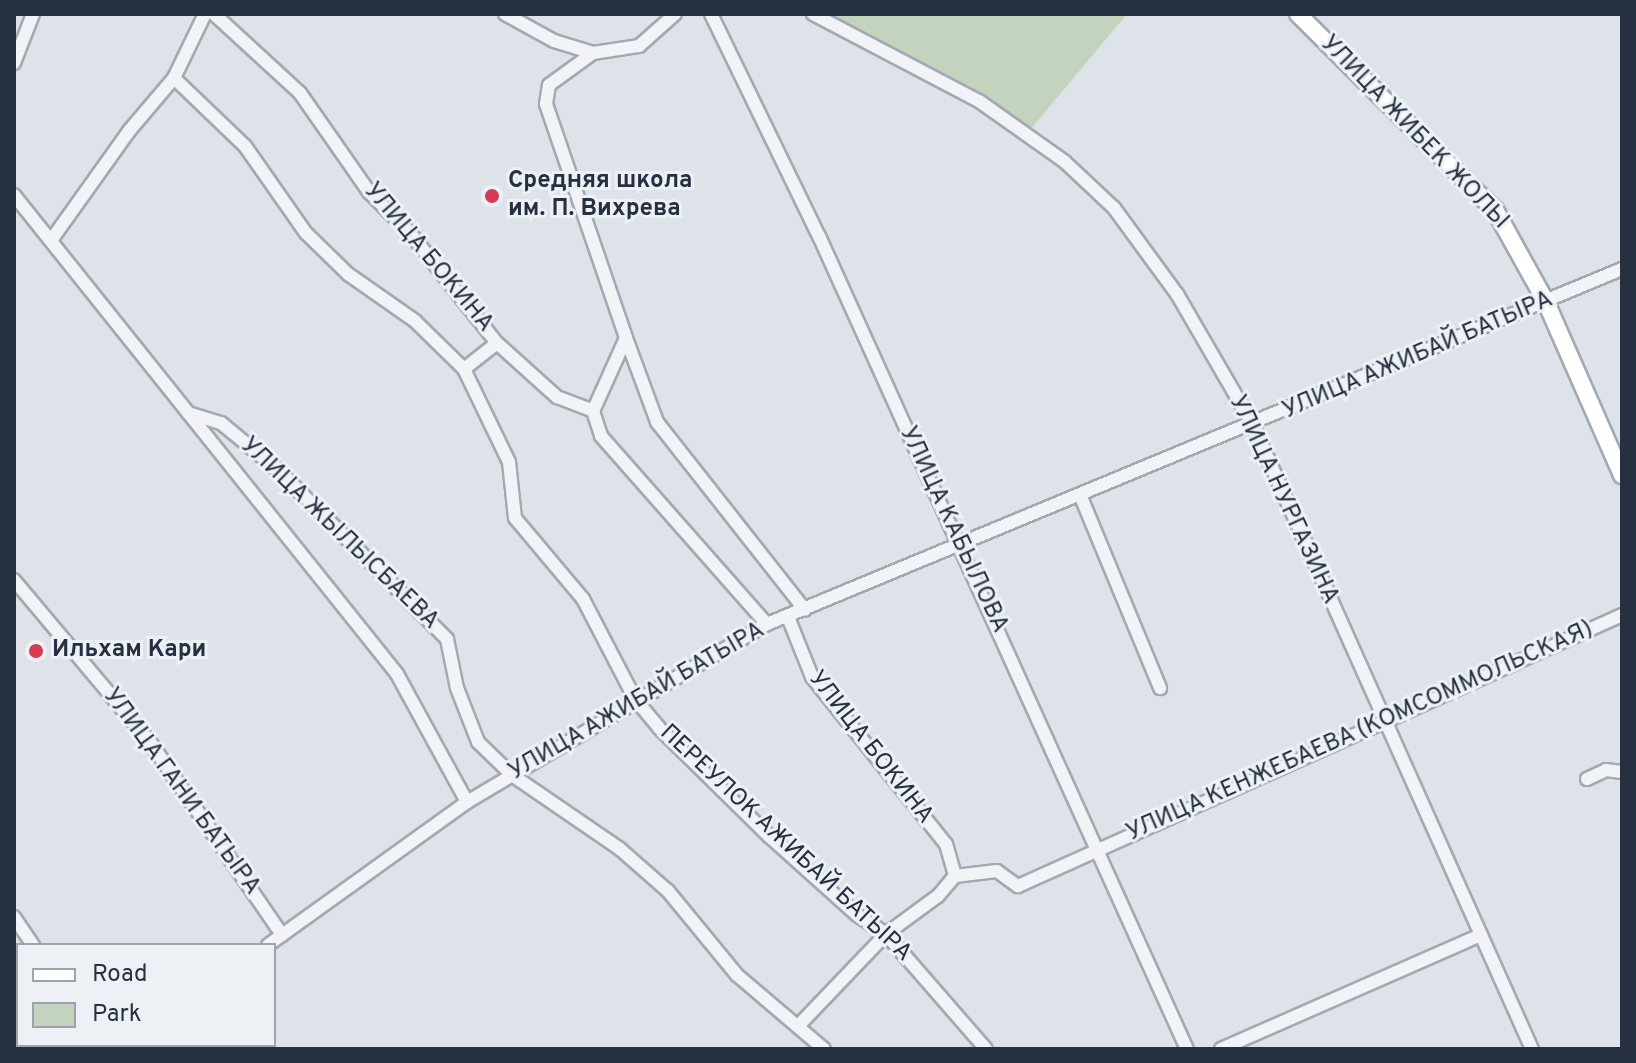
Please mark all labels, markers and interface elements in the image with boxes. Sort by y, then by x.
street label: УЛИЦА ЖИБЕК ЖОЛЫ [1313,30,1515,236]
place label: Средняя школа им. П. Вихрева [508,168,692,224]
street label: УЛИЦА БОКИНА [357,177,499,339]
marker: Средняя школа им. П. Вихрева [483,187,501,205]
street label: УЛИЦА АЖИБАЙ БАТЫРА [1278,286,1558,426]
street label: УЛИЦА НУРГАЗИНА [1222,391,1344,609]
street label: УЛИЦА КАБЫЛОВА [892,422,1014,638]
street label: УЛИЦА ЖЫЛЫСБАЕВА [233,431,445,637]
street label: УЛИЦА КЕНЖЕБАЕВА (КОМСОММОЛЬСКАЯ) [1121,615,1599,849]
street label: УЛИЦА АЖИБАЙ БАТЫРА [503,616,771,788]
place label: Ильхам Кари [52,637,206,665]
marker: Ильхам Кари [27,642,45,660]
street label: УЛИЦА БОКИНА [801,665,939,831]
street label: УЛИЦА ГАНИ БАТЫРА [96,682,266,902]
street label: ПЕРЕУЛОК АЖИБАЙ БАТЫРА [653,719,917,969]
legend [16,943,276,1047]
text: Road [92,960,148,990]
text: Park [92,1000,142,1030]

